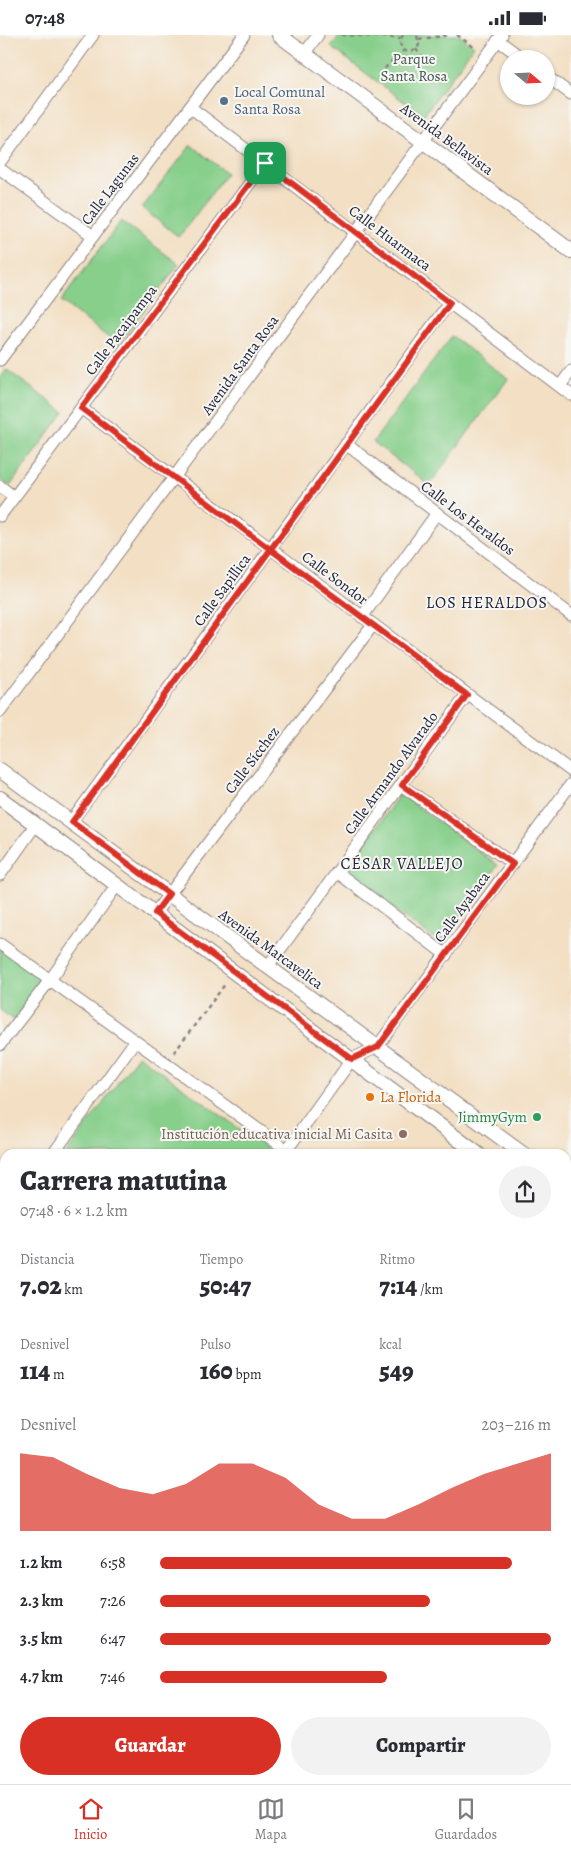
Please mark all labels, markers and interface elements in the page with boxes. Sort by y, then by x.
text: 07:48 [25,5,65,31]
park label: Parque Santa Rosa [381,49,447,86]
north arrow [500,50,555,105]
map controls [500,50,555,105]
place label: Local Comunal Santa Rosa [234,82,325,119]
marker: Local Comunal Santa Rosa [218,95,230,107]
street label: Avenida Bellavista [396,98,498,180]
pin [244,142,286,184]
street label: Calle Lagunas [76,149,144,229]
icon: arrive [251,149,279,177]
street label: Calle Huarmaca [345,200,435,276]
street label: Calle Pacaipampa [80,281,162,379]
street label: Avenida Santa Rosa [196,311,283,420]
street label: Calle Los Heraldos [417,476,519,560]
street label: Calle Sondor [298,547,372,610]
street label: Calle Sapillica [189,550,255,630]
district label: LOS HERALDOS [426,592,548,614]
street label: Calle Armando Alvarado [340,707,442,839]
street label: Calle Sícchez [220,722,284,798]
district label: CÉSAR VALLEJO [340,853,464,875]
street label: Calle Ayabaca [429,868,495,946]
street label: Avenida Marcavelica [214,904,327,994]
place label: La Florida [380,1087,441,1107]
marker: La Florida [364,1091,376,1103]
place label: JimmyGym [458,1107,528,1127]
marker: JimmyGym [531,1111,543,1123]
place label: Institución educativa inicial Mi Casita [161,1124,393,1144]
marker: Institución educativa inicial Mi Casita [397,1128,409,1140]
text: Carrera matutina [20,1162,227,1200]
button: share [499,1166,551,1218]
text: 07:48 · 6 × 1.2 km [20,1200,128,1222]
text: Distancia [20,1250,75,1269]
text: Tiempo [200,1250,243,1269]
text: Ritmo [379,1250,415,1269]
text: 7.02 [20,1269,62,1303]
text: 50:47 [200,1269,251,1303]
text: 7:14 [379,1269,417,1303]
text: km [62,1280,83,1299]
text: /km [417,1280,443,1299]
text: Desnivel [20,1335,69,1354]
text: Pulso [200,1335,231,1354]
text: kcal [379,1335,402,1354]
text: 114 [20,1354,50,1388]
text: 160 [200,1354,233,1388]
text: 549 [379,1354,414,1388]
text: m [50,1365,65,1384]
text: bpm [233,1365,262,1384]
text: Desnivel [20,1414,76,1436]
text: 203–216 m [482,1414,551,1436]
text: 1.2 km [20,1552,62,1574]
text: 6:58 [100,1552,126,1574]
text: 2.3 km [20,1590,63,1612]
text: 7:26 [100,1590,126,1612]
text: 3.5 km [20,1628,63,1650]
text: 6:47 [100,1628,125,1650]
text: 4.7 km [20,1666,63,1688]
text: 7:46 [100,1666,125,1688]
button: Guardar [20,1717,281,1775]
button: Compartir [291,1717,551,1775]
tab: Inicio [74,1795,107,1844]
tab: Mapa [255,1795,287,1844]
tab: Guardados [435,1795,497,1844]

